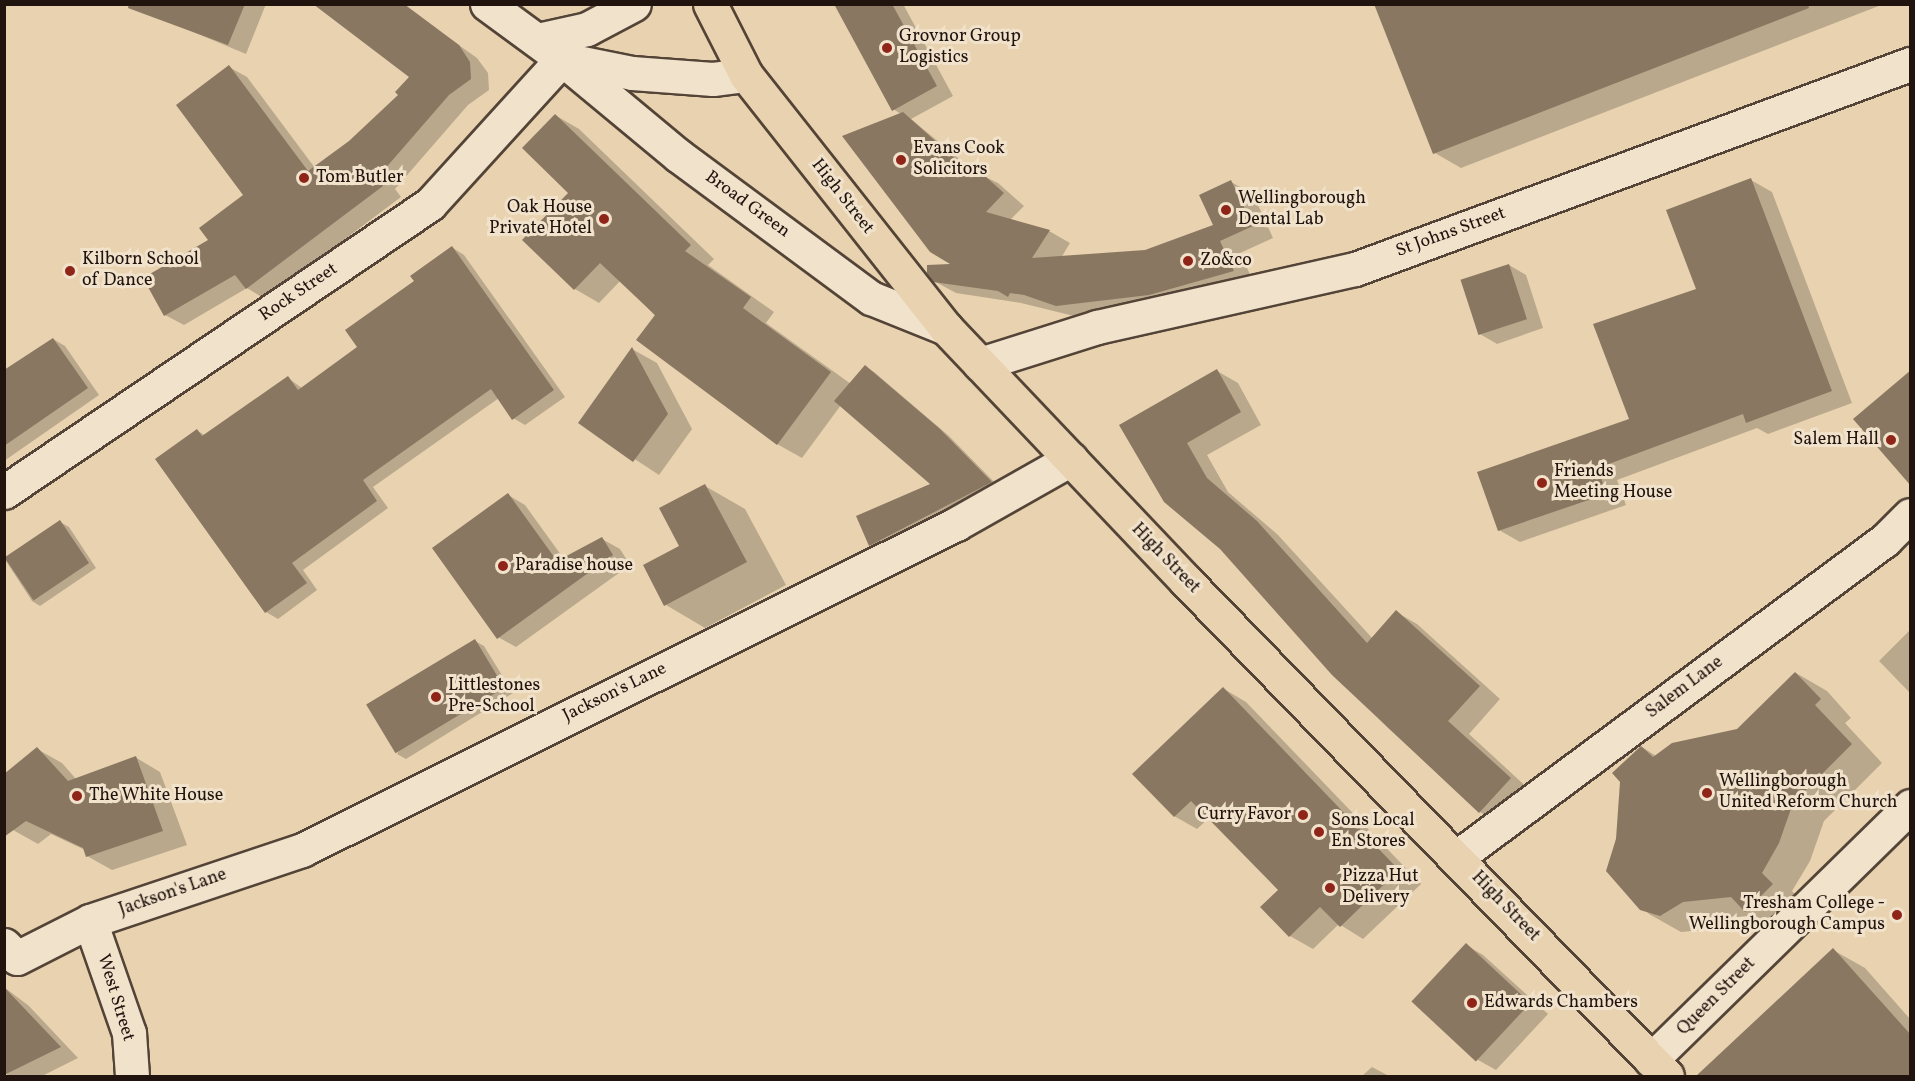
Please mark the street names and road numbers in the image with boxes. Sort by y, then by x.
street label: High Street [806,155,878,239]
street label: Broad Green [700,167,794,243]
street label: St Johns Street [1393,203,1509,263]
street label: Rock Street [256,259,342,327]
street label: High Street [1126,519,1204,599]
street label: Salem Lane [1642,652,1728,724]
street label: Jackson's Lane [560,659,670,727]
street label: Jackson's Lane [116,864,230,922]
street label: High Street [1466,867,1544,947]
street label: West Street [92,952,138,1044]
street label: Queen Street [1673,953,1761,1041]

